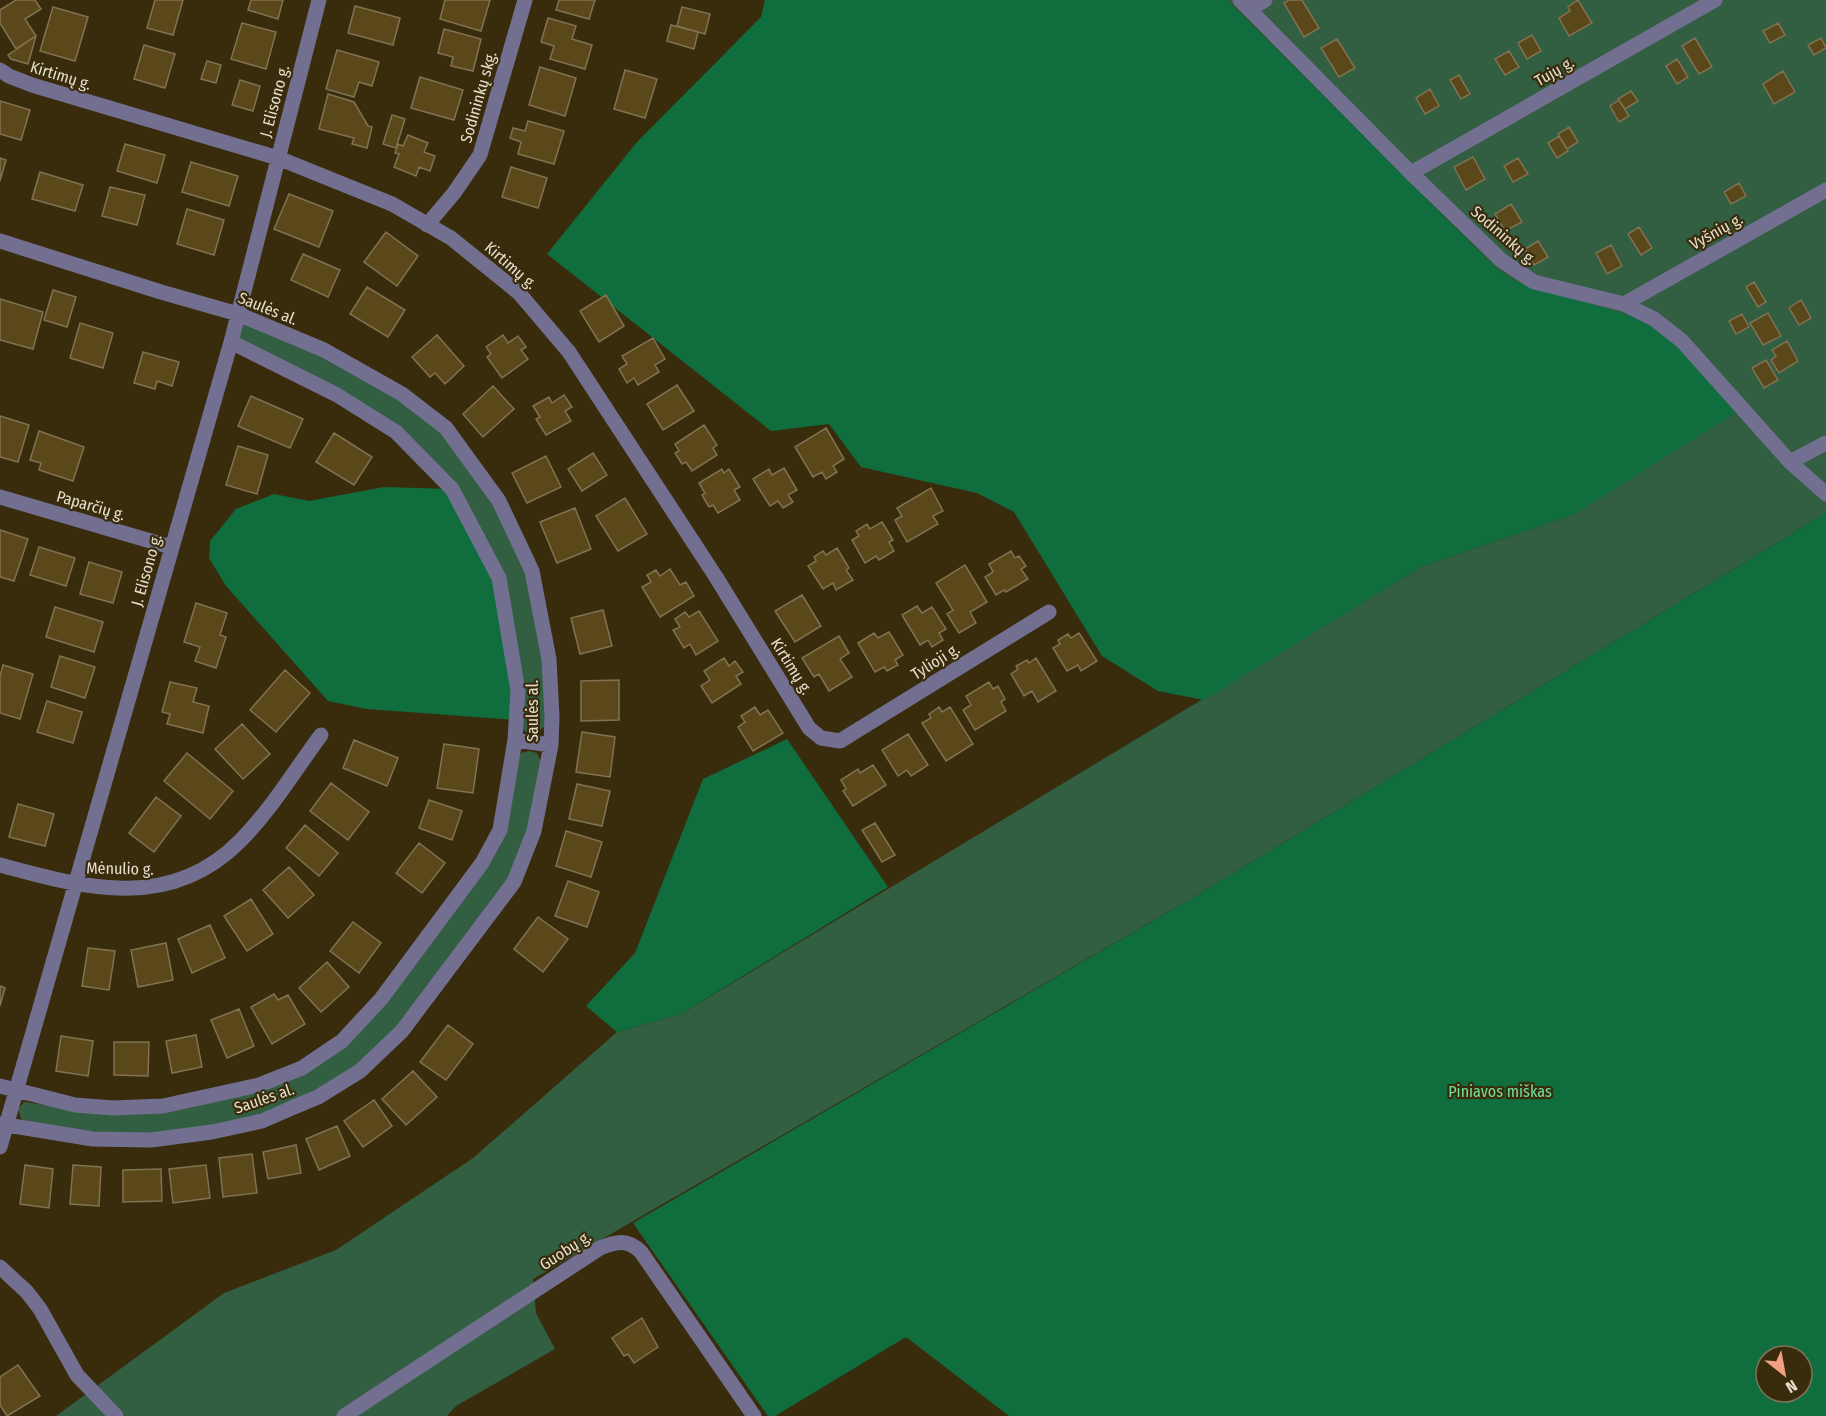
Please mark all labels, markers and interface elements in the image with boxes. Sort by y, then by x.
street label: Sodininkų skg. [456,49,501,145]
street label: Tujų g. [1531,53,1577,90]
street label: Kirtimų g. [28,57,94,94]
street label: J. Elisono g. [256,63,293,139]
street label: Sodininkų g. [1467,202,1540,269]
street label: Vyšnių g. [1687,209,1746,254]
street label: Kirtimų g. [481,238,541,293]
street label: Saulės al. [235,288,300,329]
street label: Paparčių g. [54,487,127,524]
street label: J. Elisono g. [127,532,166,608]
street label: Kirtimų g. [767,635,816,698]
street label: Tylioji g. [908,639,963,684]
street label: Saulės al. [523,680,542,742]
street label: Mėnulio g. [86,858,154,879]
street label: Saulės al. [232,1079,297,1118]
park label: Piniavos miškas [1448,1082,1552,1101]
street label: Guobų g. [536,1227,595,1274]
north arrow [1754,1344,1814,1404]
text: N [1782,1376,1800,1397]

